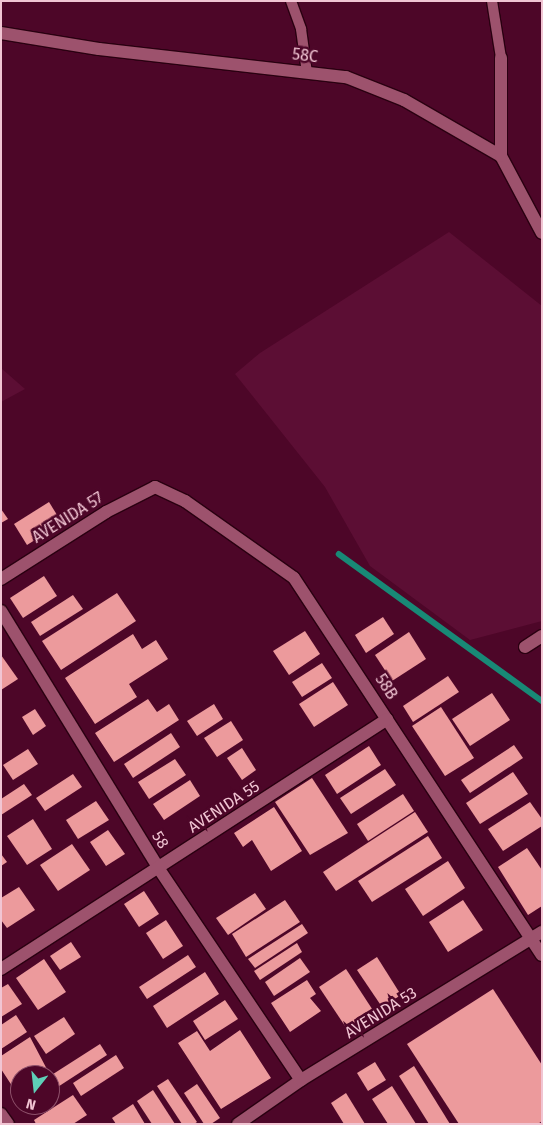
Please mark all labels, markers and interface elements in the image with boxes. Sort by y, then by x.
street label: 58C [291,45,319,67]
street label: AVENIDA 57 [29,489,107,547]
street label: 58B [371,671,401,703]
street label: AVENIDA 55 [185,777,263,837]
street label: 58 [147,828,173,852]
street label: AVENIDA 53 [341,983,421,1043]
north arrow [10,1065,60,1115]
text: N [24,1094,38,1113]

